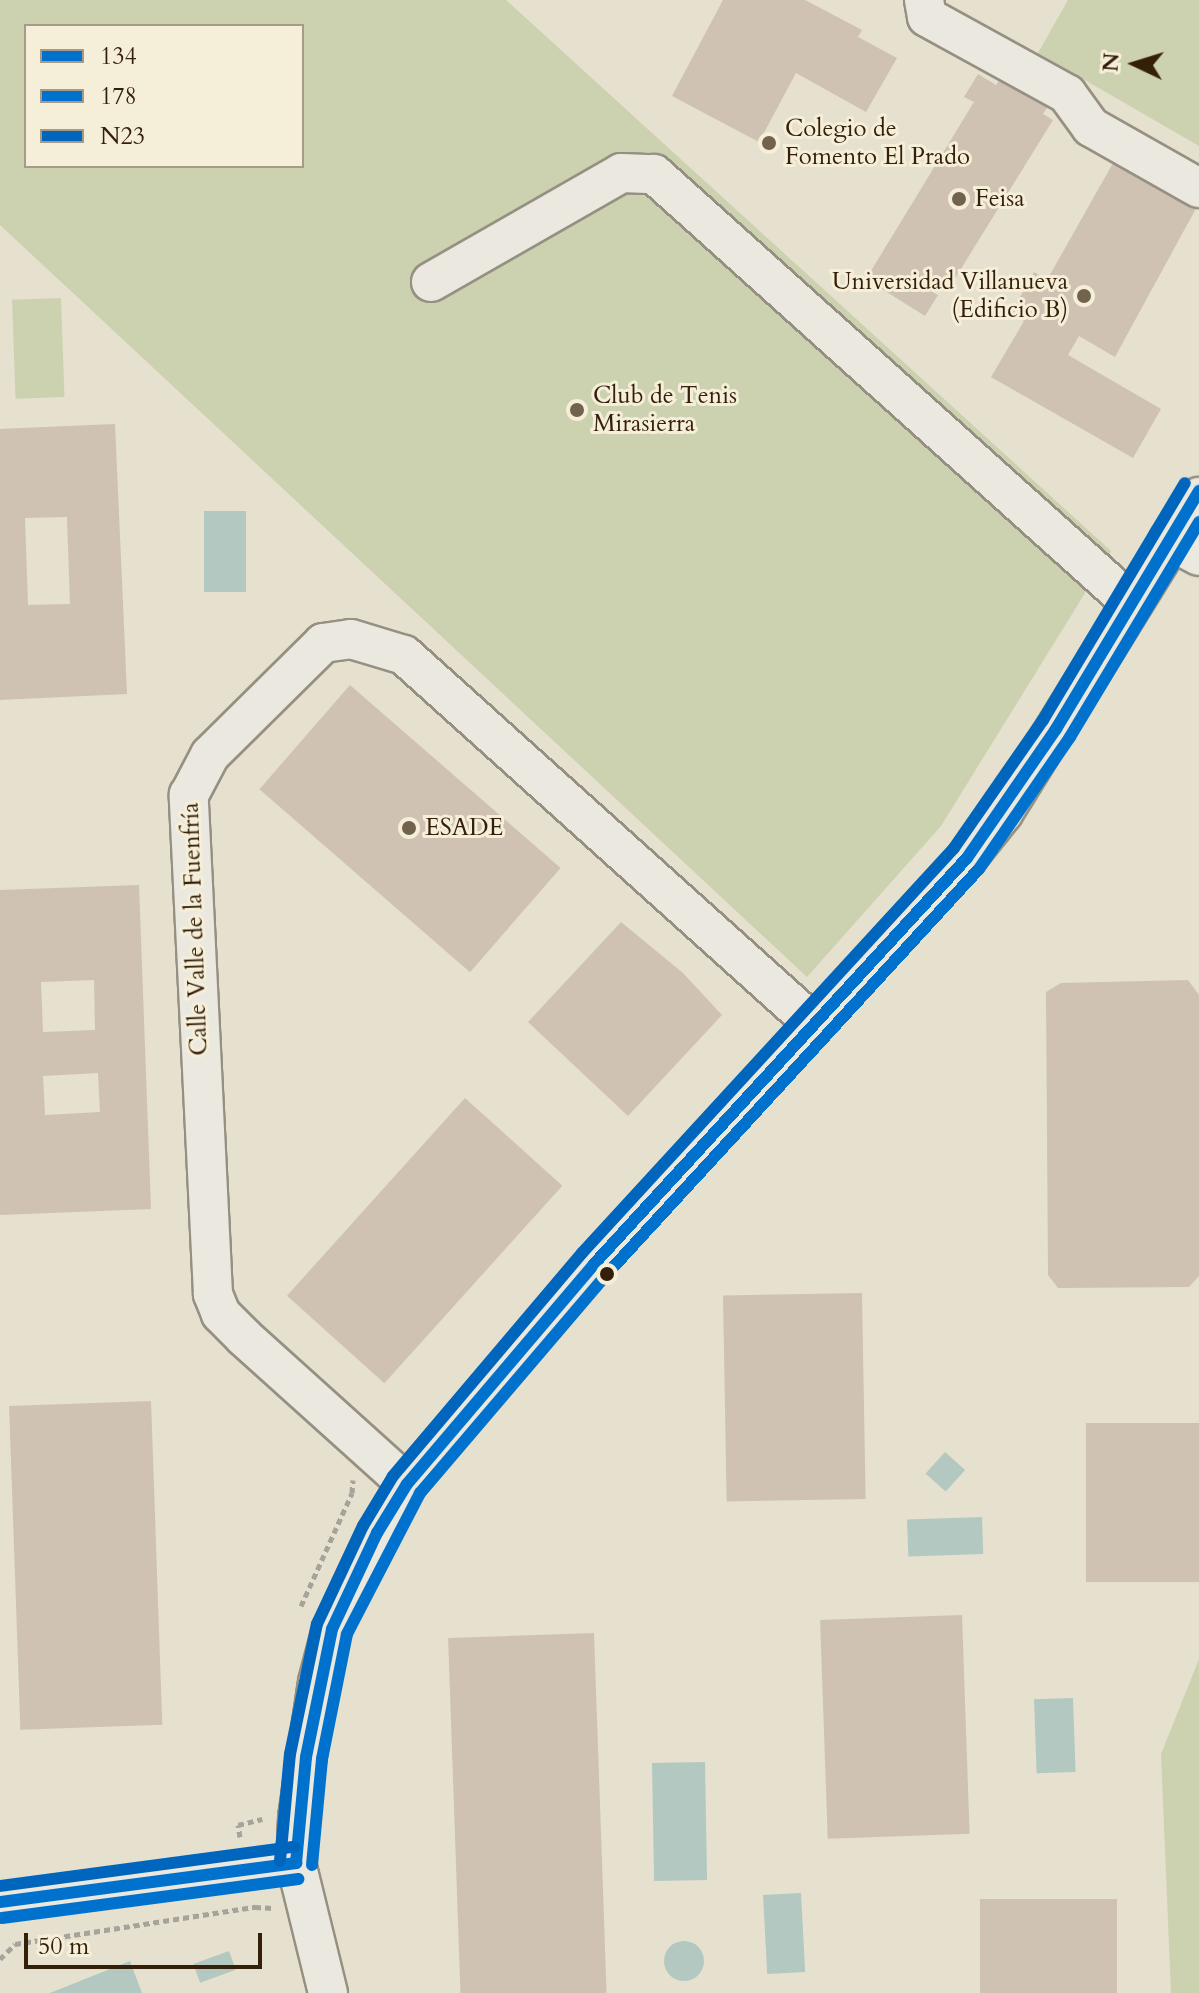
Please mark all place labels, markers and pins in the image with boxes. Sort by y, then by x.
place label: Colegio de Fomento El Prado [785,115,970,171]
marker: Colegio de Fomento El Prado [760,134,778,152]
place label: Feisa [975,185,1025,213]
marker: Feisa [950,190,968,208]
place label: Universidad Villanueva (Edificio B) [832,268,1068,324]
marker: Universidad Villanueva (Edificio B) [1075,287,1093,305]
place label: Club de Tenis Mirasierra [593,382,737,438]
marker: Club de Tenis Mirasierra [568,401,586,419]
place label: ESADE [425,814,503,842]
marker: ESADE [400,819,418,837]
unlabelled marker [599,1266,615,1282]

